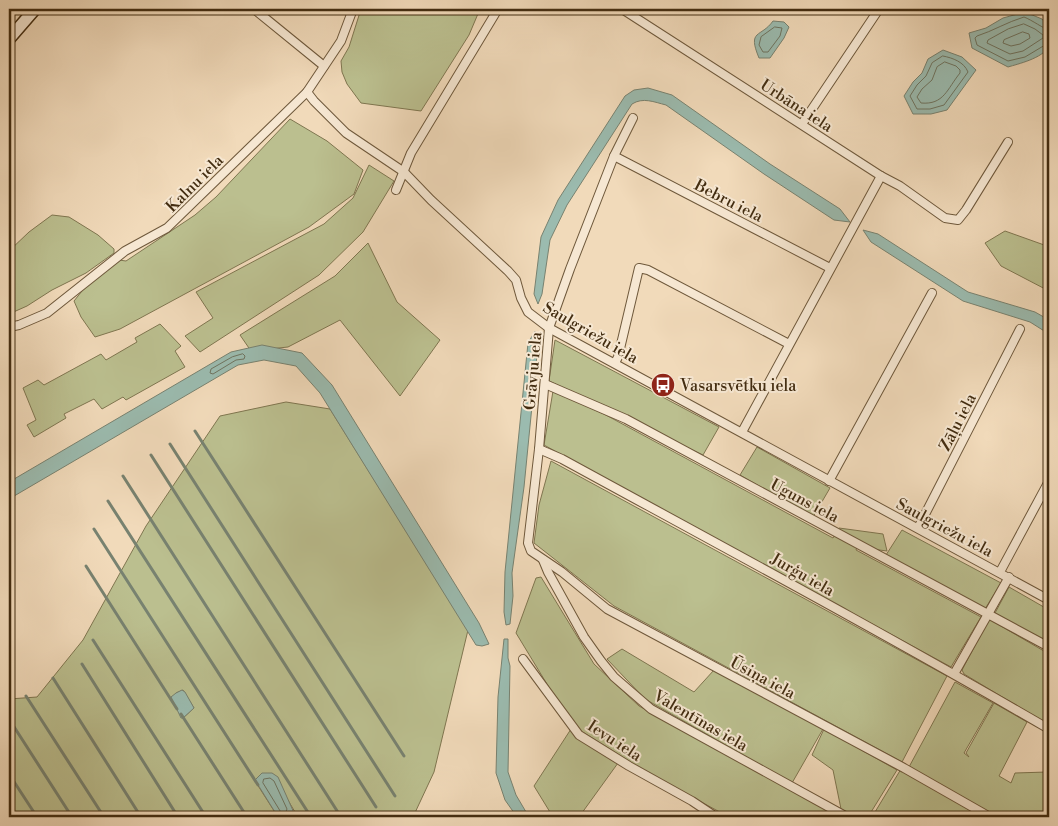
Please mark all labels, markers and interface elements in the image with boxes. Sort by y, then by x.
street label: Urbāna iela [756,75,837,137]
street label: Kalnu iela [162,150,228,217]
street label: Bebru iela [690,175,767,227]
street label: Saulgriežu iela [539,298,642,369]
street label: Grāvju iela [520,330,546,411]
bus stop icon: Vasarsvētku iela [650,372,676,398]
place label: Vasarsvētku iela [679,376,797,396]
street label: Zāļu iela [935,390,981,455]
street label: Uguns iela [767,474,843,528]
street label: Saulgriežu iela [893,494,997,562]
street label: Jurģu iela [766,548,838,601]
street label: Ūsiņa iela [726,652,800,704]
street label: Valentīnas iela [649,685,752,756]
street label: Ievu iela [584,716,646,766]

